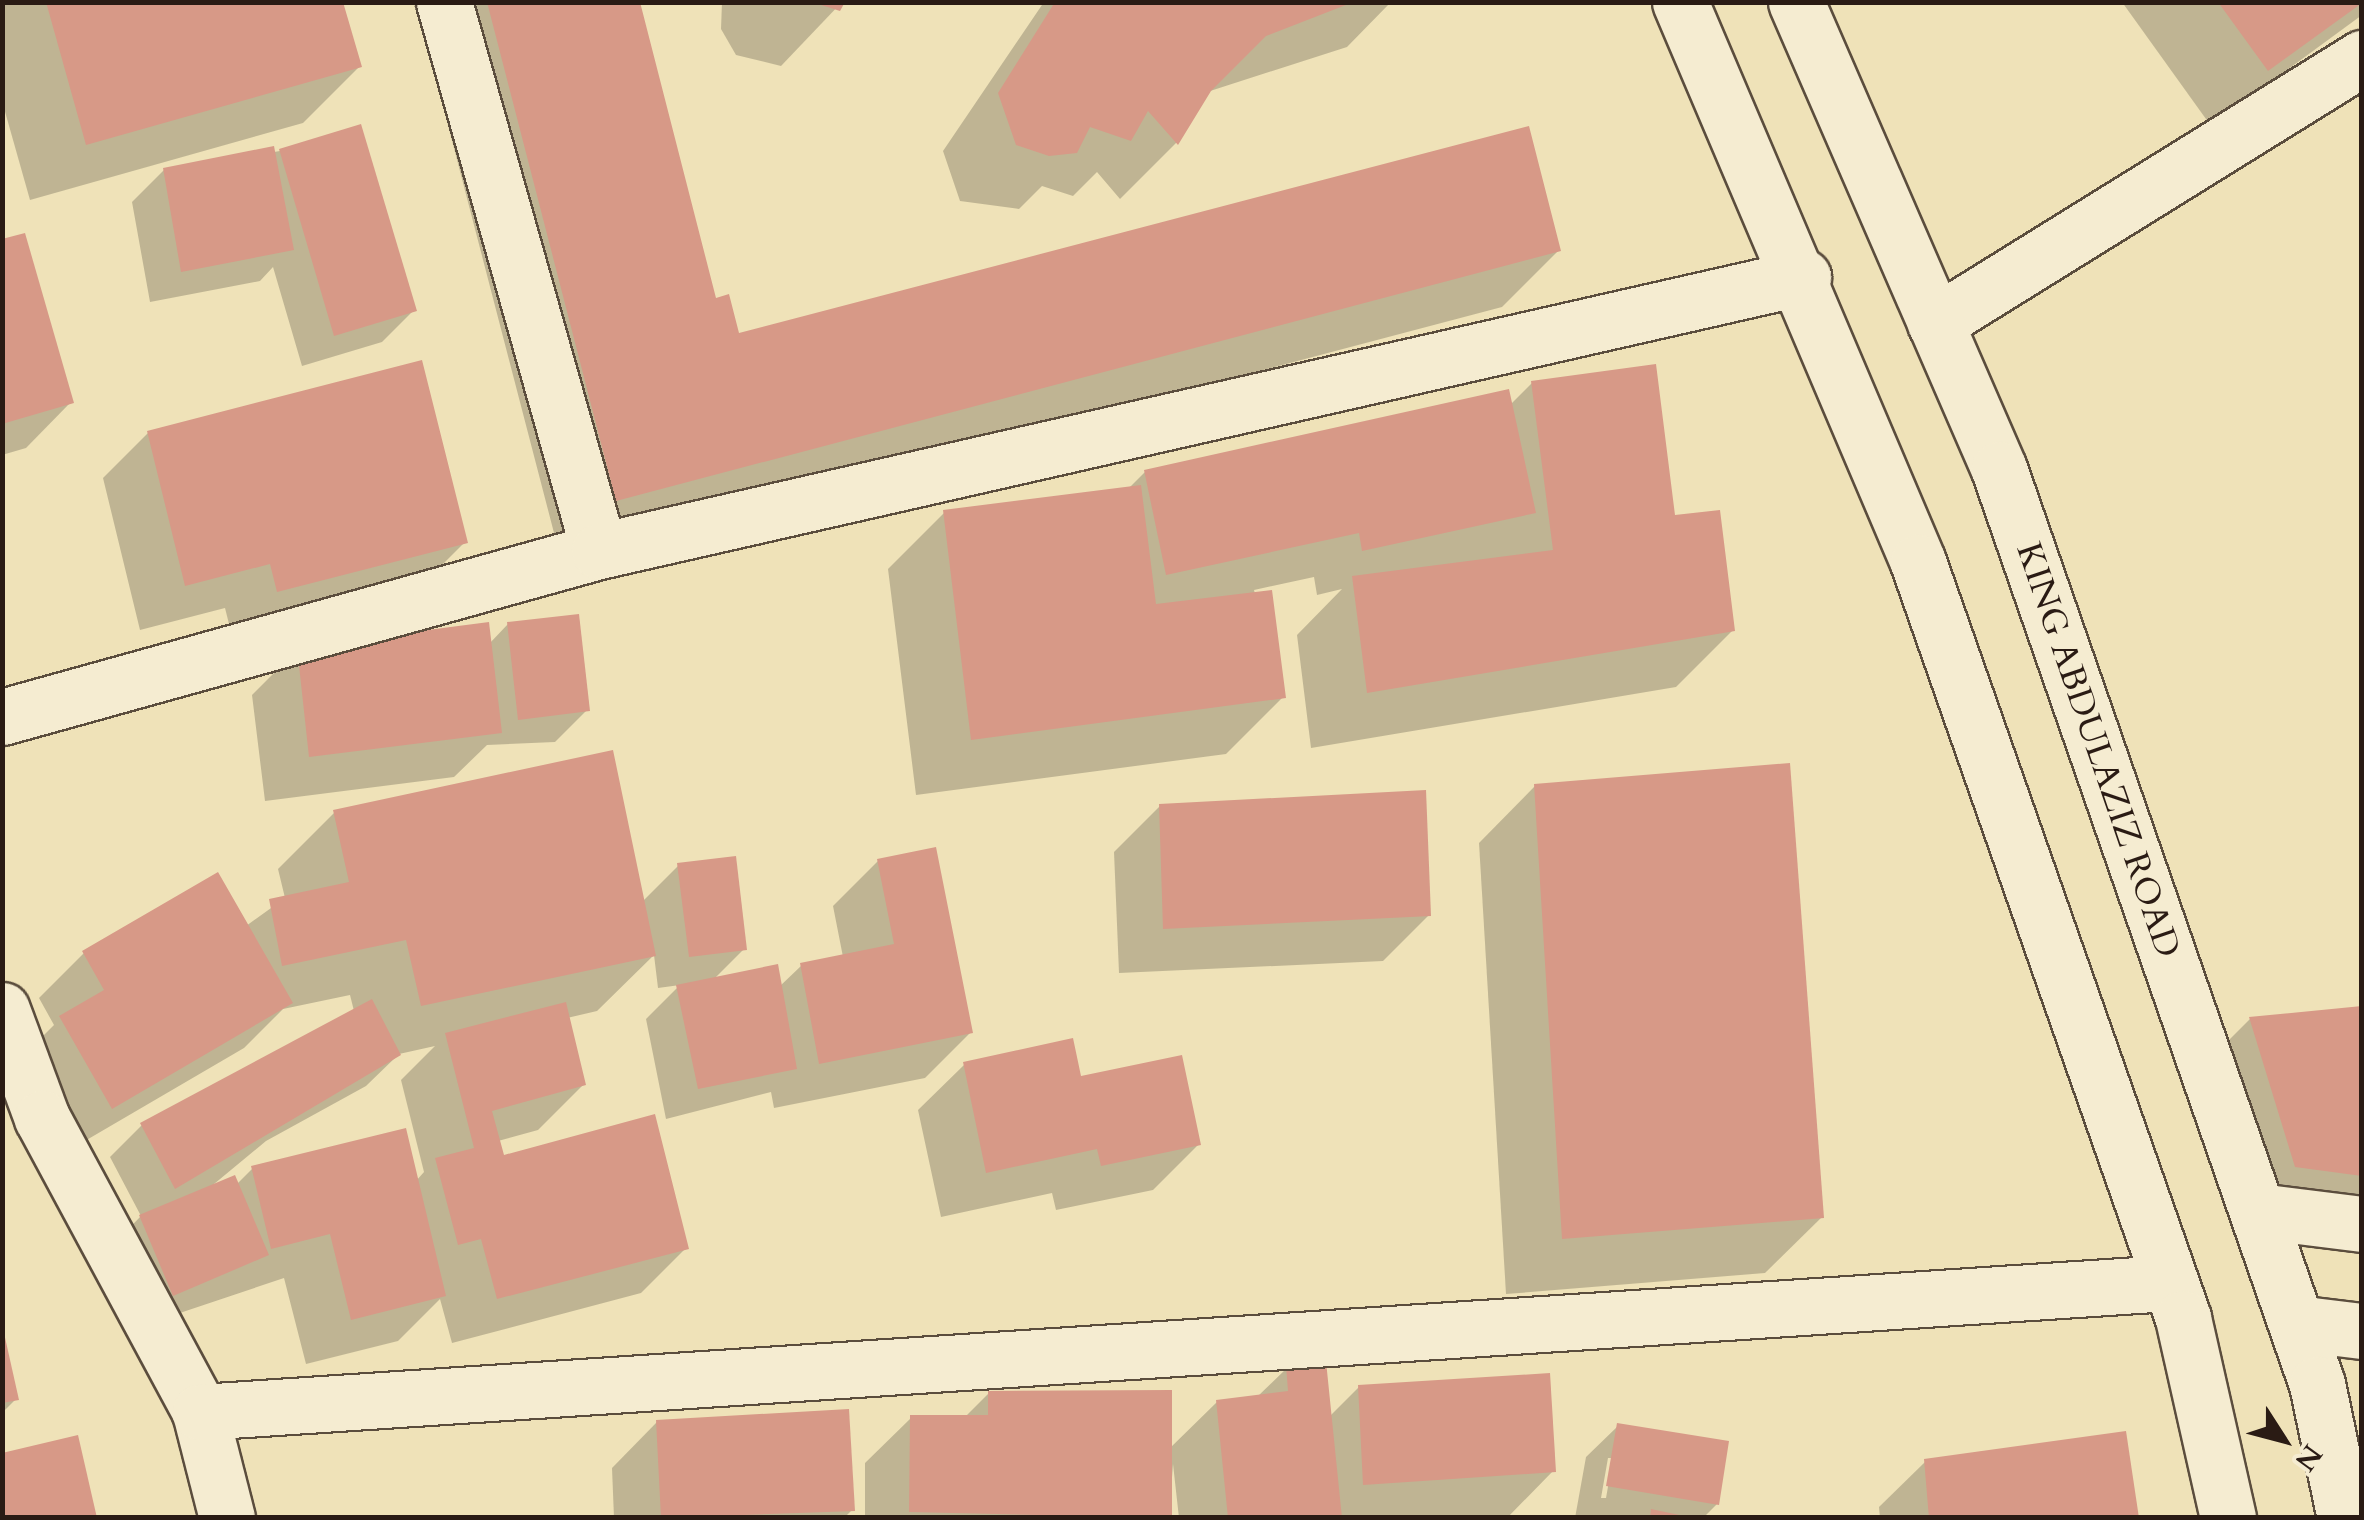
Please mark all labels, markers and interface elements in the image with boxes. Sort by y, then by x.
street label: KING ABDULAZIZ ROAD [2007,537,2189,963]
north arrow [2234,1390,2334,1490]
text: N [2286,1437,2331,1479]

